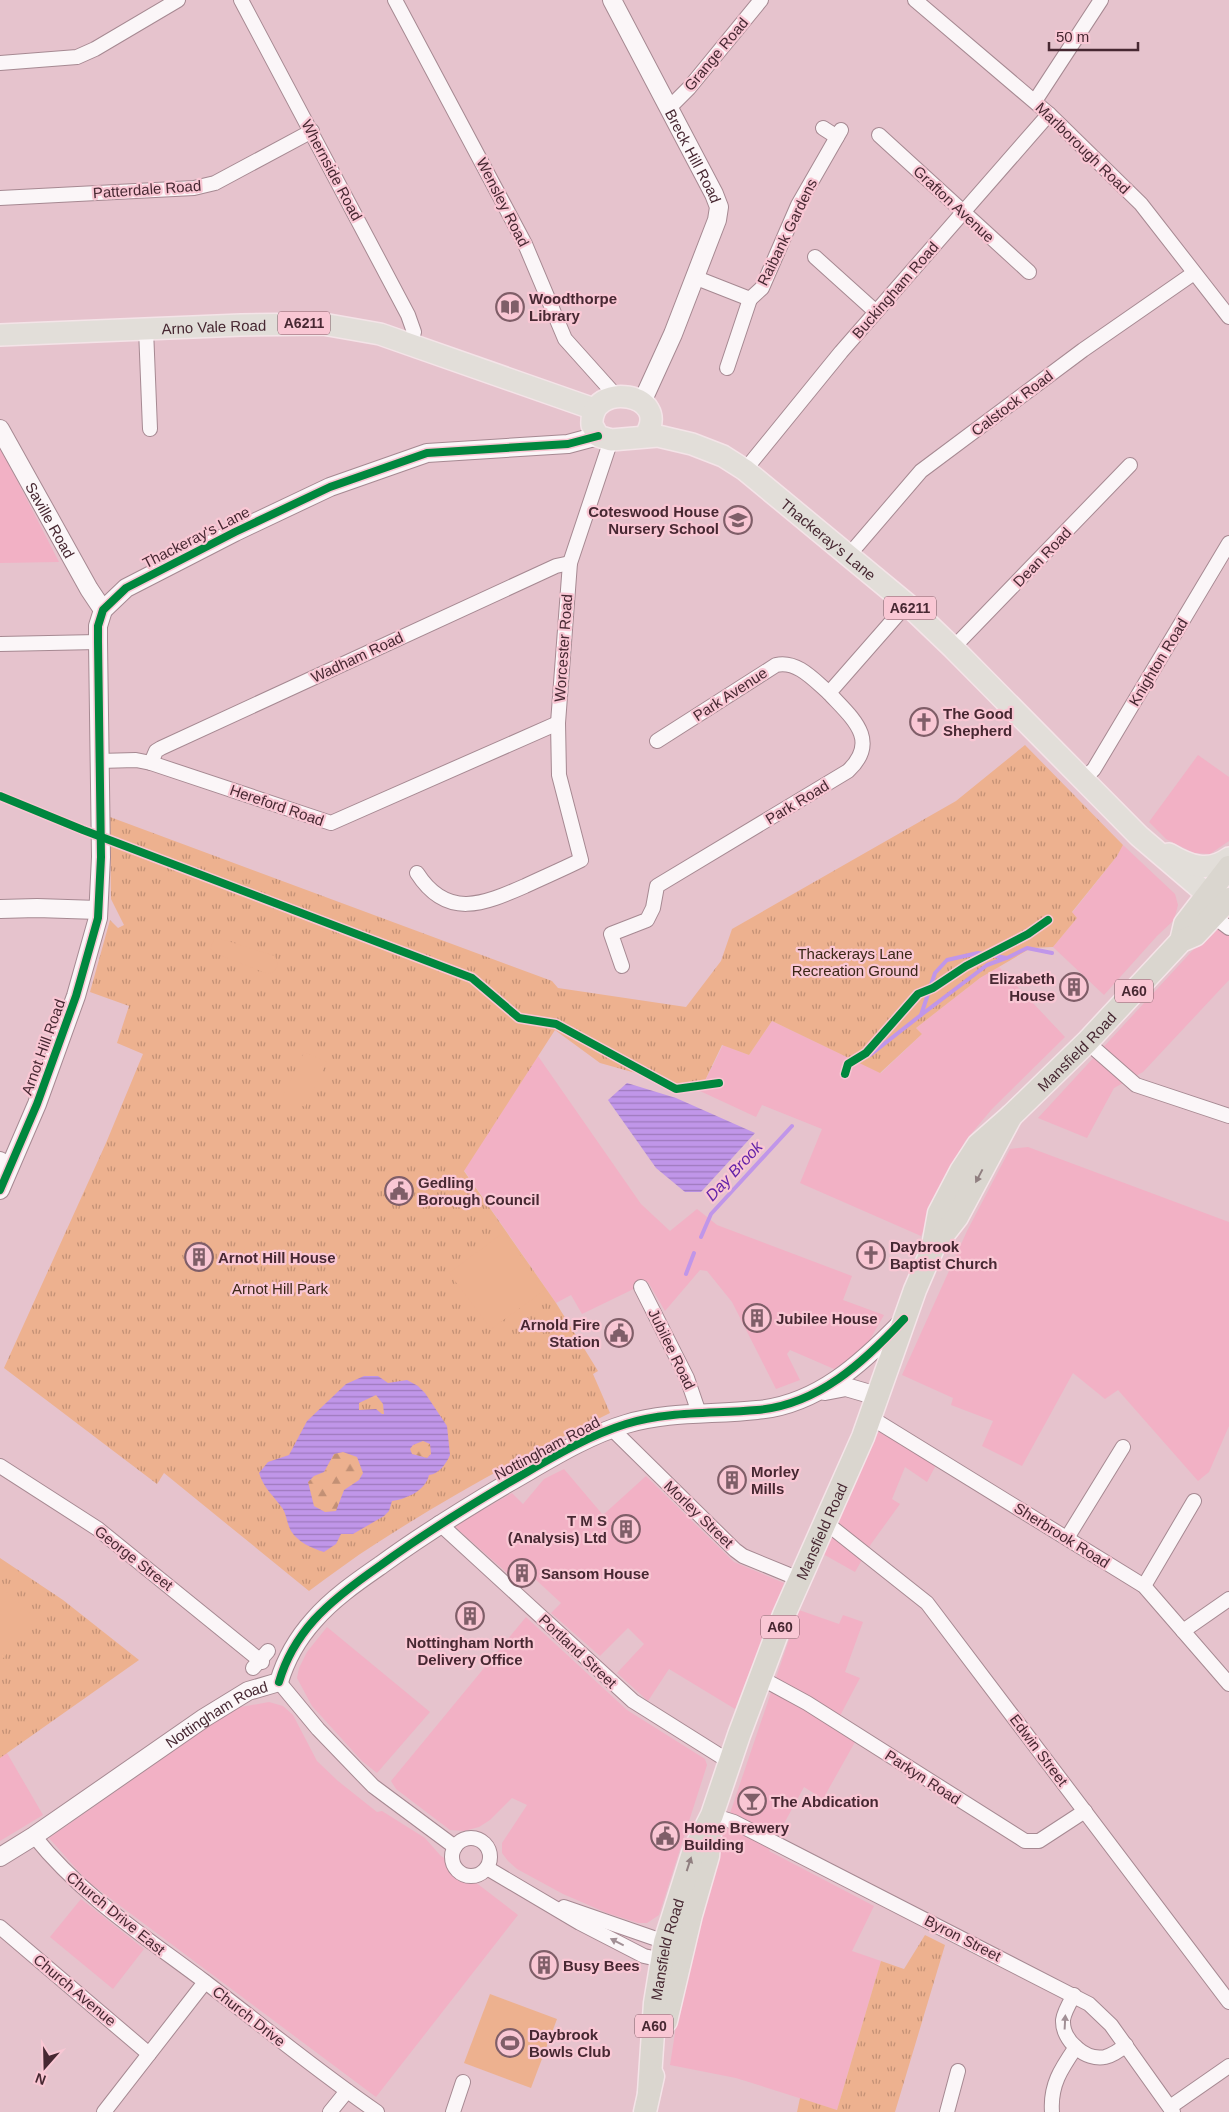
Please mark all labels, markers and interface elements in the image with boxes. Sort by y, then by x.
street label: Grange Road [681,14,751,94]
scale bar [1049,20,1138,52]
text: 50 m [1056,28,1089,45]
street label: Marlborough Road [1032,99,1134,197]
street label: Breck Hill Road [662,106,725,205]
street label: Whernside Road [298,117,366,223]
street label: Wensley Road [473,155,533,249]
street label: Grafton Avenue [910,162,998,246]
street label: Raibank Gardens [754,176,820,288]
street label: Patterdale Road [92,177,202,201]
street label: Buckingham Road [848,238,942,342]
place label: Woodthorpe Library [529,290,617,324]
library icon: Woodthorpe Library [495,292,525,322]
road number: A6211 [278,312,330,334]
street label: Arno Vale Road [161,316,266,337]
street label: Calstock Road [968,367,1056,439]
street label: Saville Road [23,479,78,561]
street label: Thackeray's Lane [778,495,879,583]
street label: Thackeray's Lane [140,503,252,571]
place label: Coteswood House Nursery School [588,503,719,537]
school or university icon: Coteswood House Nursery School [723,505,753,535]
street label: Dean Road [1010,524,1074,590]
street label: Worcester Road [551,593,575,703]
road number: A6211 [884,596,936,620]
street label: Knighton Road [1125,615,1191,709]
street label: Wadham Road [308,628,406,686]
street label: Park Avenue [690,664,770,724]
place label: The Good Shepherd [943,705,1013,739]
church icon: The Good Shepherd [909,707,939,737]
street label: Park Road [762,776,832,828]
street label: Hereford Road [228,781,326,829]
park label: Thackerays Lane Recreation Ground [792,945,918,979]
place label: Elizabeth House [989,970,1055,1004]
building icon: Elizabeth House [1059,972,1089,1002]
road number: A60 [1115,979,1153,1002]
street label: Arnot Hill Road [18,997,68,1097]
street label: Mansfield Road [1034,1008,1119,1094]
water label: Day Brook [702,1137,766,1204]
one-way arrow [974,1170,983,1183]
place label: Gedling Borough Council [418,1174,540,1208]
public building icon: Gedling Borough Council [384,1176,414,1206]
place label: Daybrook Baptist Church [890,1238,998,1272]
church icon: Daybrook Baptist Church [856,1240,886,1270]
building icon: Arnot Hill House [184,1242,214,1272]
place label: Arnot Hill House [218,1249,336,1266]
park label: Arnot Hill Park [232,1280,328,1297]
building icon: Jubilee House [742,1303,772,1333]
street label: Jubilee Road [645,1306,699,1392]
place label: Jubilee House [776,1310,878,1327]
place label: Arnold Fire Station [520,1316,600,1350]
public building icon: Arnold Fire Station [604,1318,634,1348]
street label: Nottingham Road [491,1413,603,1483]
place label: Morley Mills [751,1463,800,1497]
building icon: Morley Mills [717,1465,747,1495]
street label: Morley Street [661,1477,738,1552]
street label: Mansfield Road [792,1480,850,1582]
street label: Sherbrook Road [1011,1499,1113,1571]
place label: T M S (Analysis) Ltd [508,1512,607,1546]
building icon: T M S (Analysis) Ltd [611,1514,641,1544]
street label: George Street [92,1522,177,1594]
building icon: Sansom House [507,1558,537,1588]
place label: Sansom House [541,1565,649,1582]
building icon: Nottingham North Delivery Office [455,1601,485,1631]
street label: Portland Street [536,1611,621,1692]
road number: A60 [761,1615,799,1638]
place label: Nottingham North Delivery Office [406,1634,534,1668]
street label: Nottingham Road [162,1677,269,1751]
street label: Edwin Street [1007,1711,1072,1790]
street label: Parkyn Road [882,1746,964,1808]
bar icon: The Abdication [737,1786,767,1816]
place label: The Abdication [771,1793,879,1810]
place label: Home Brewery Building [684,1819,790,1853]
public building icon: Home Brewery Building [650,1821,680,1851]
one-way arrow [686,1857,693,1872]
street label: Church Drive East [63,1868,169,1958]
street label: Mansfield Road [647,1896,687,2002]
street label: Byron Street [922,1912,1005,1965]
one-way arrow [610,1938,624,1946]
building icon: Busy Bees [529,1950,559,1980]
street label: Church Avenue [30,1951,120,2029]
place label: Busy Bees [563,1957,640,1974]
street label: Church Drive [209,1982,289,2050]
road number: A60 [635,2014,673,2038]
one-way arrow [1062,2014,1070,2030]
place label: Daybrook Bowls Club [529,2026,611,2060]
sports icon: Daybrook Bowls Club [495,2028,525,2058]
north arrow [20,2042,70,2092]
text: N [33,2070,48,2088]

